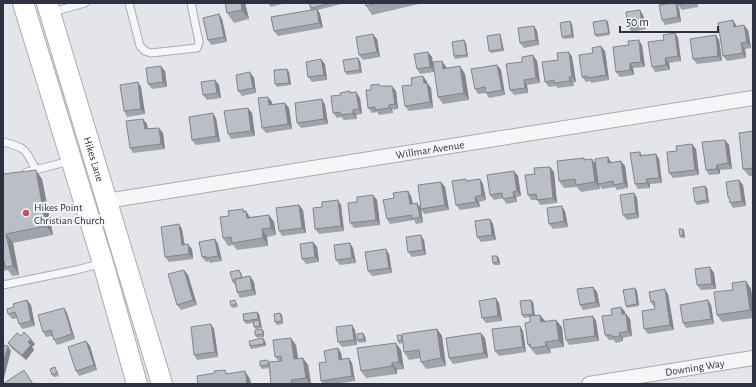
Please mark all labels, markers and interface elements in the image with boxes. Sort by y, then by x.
scale bar [620,8,718,34]
text: 50 m [626,16,649,28]
street label: Hikes Lane [82,135,106,183]
street label: Willmar Avenue [395,139,465,160]
place label: Hikes Point Christian Church [34,202,105,226]
marker: Hikes Point Christian Church [21,208,31,218]
street label: Downing Way [664,357,725,377]

